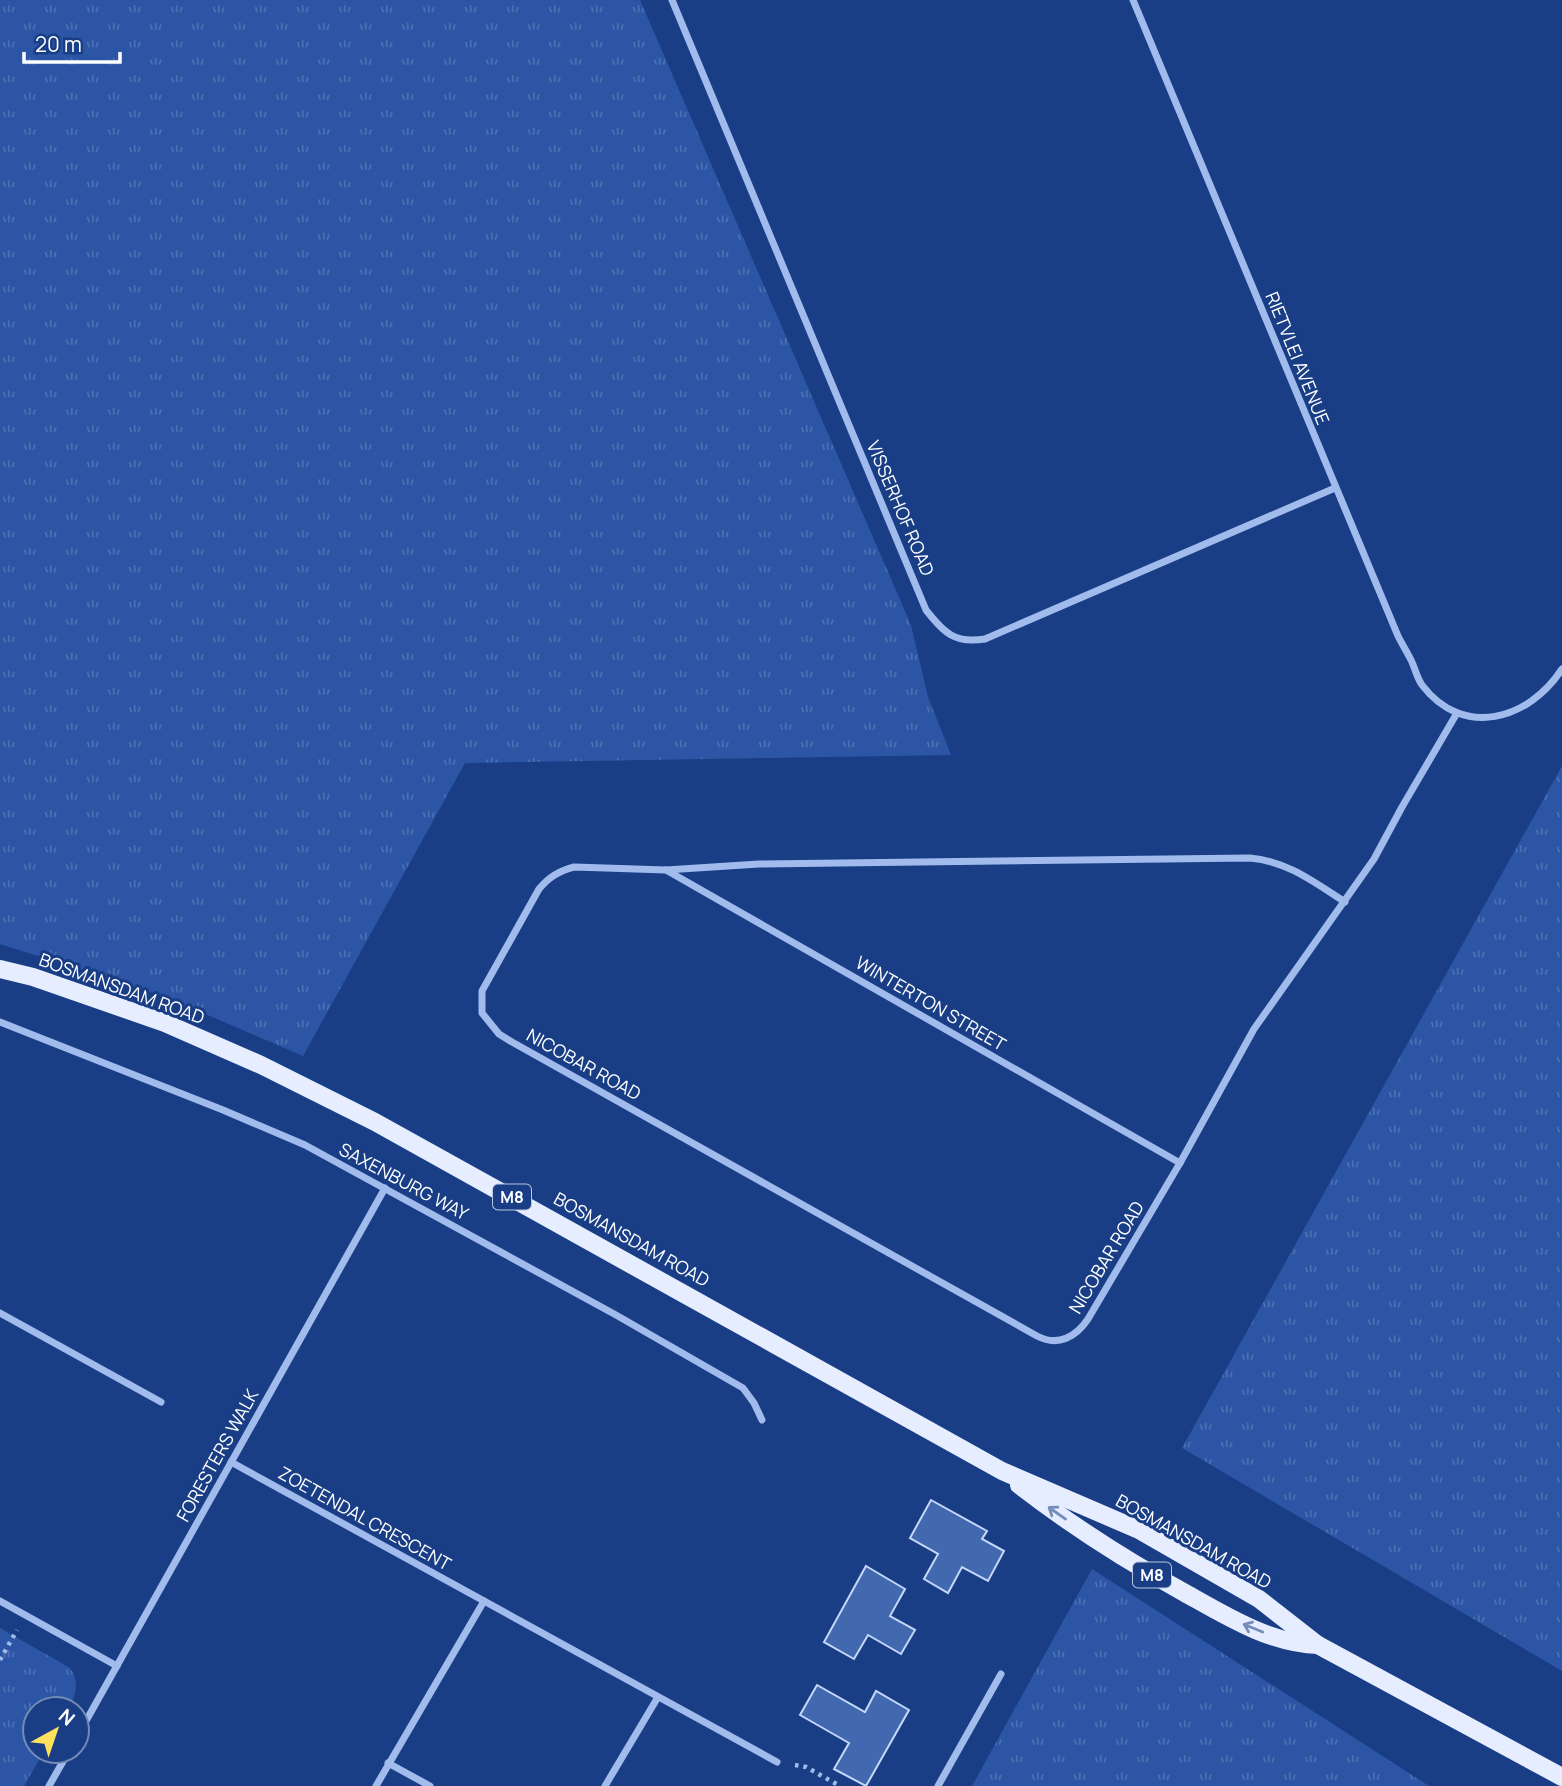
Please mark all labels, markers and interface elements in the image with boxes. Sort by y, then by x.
scale bar [24,21,121,65]
text: 20 m [35,30,82,58]
street label: RIETVLEI AVENUE [1260,288,1336,428]
street label: VISSERHOF ROAD [862,437,940,579]
street label: BOSMANSDAM ROAD [36,947,208,1029]
street label: WINTERTON STREET [851,950,1011,1056]
street label: NICOBAR ROAD [523,1023,645,1105]
street label: SAXENBURG WAY [335,1137,474,1226]
road number: M8 [493,1184,531,1210]
street label: BOSMANSDAM ROAD [550,1186,714,1292]
street label: NICOBAR ROAD [1063,1196,1149,1318]
street label: FORESTERS WALK [171,1384,264,1526]
street label: ZOETENDAL CRESCENT [274,1460,456,1576]
street label: BOSMANSDAM ROAD [1112,1488,1276,1594]
one-way arrow [1048,1506,1067,1521]
road number: M8 [1133,1562,1171,1588]
one-way arrow [1243,1620,1265,1633]
north arrow [21,1695,91,1765]
text: N [53,1703,81,1731]

